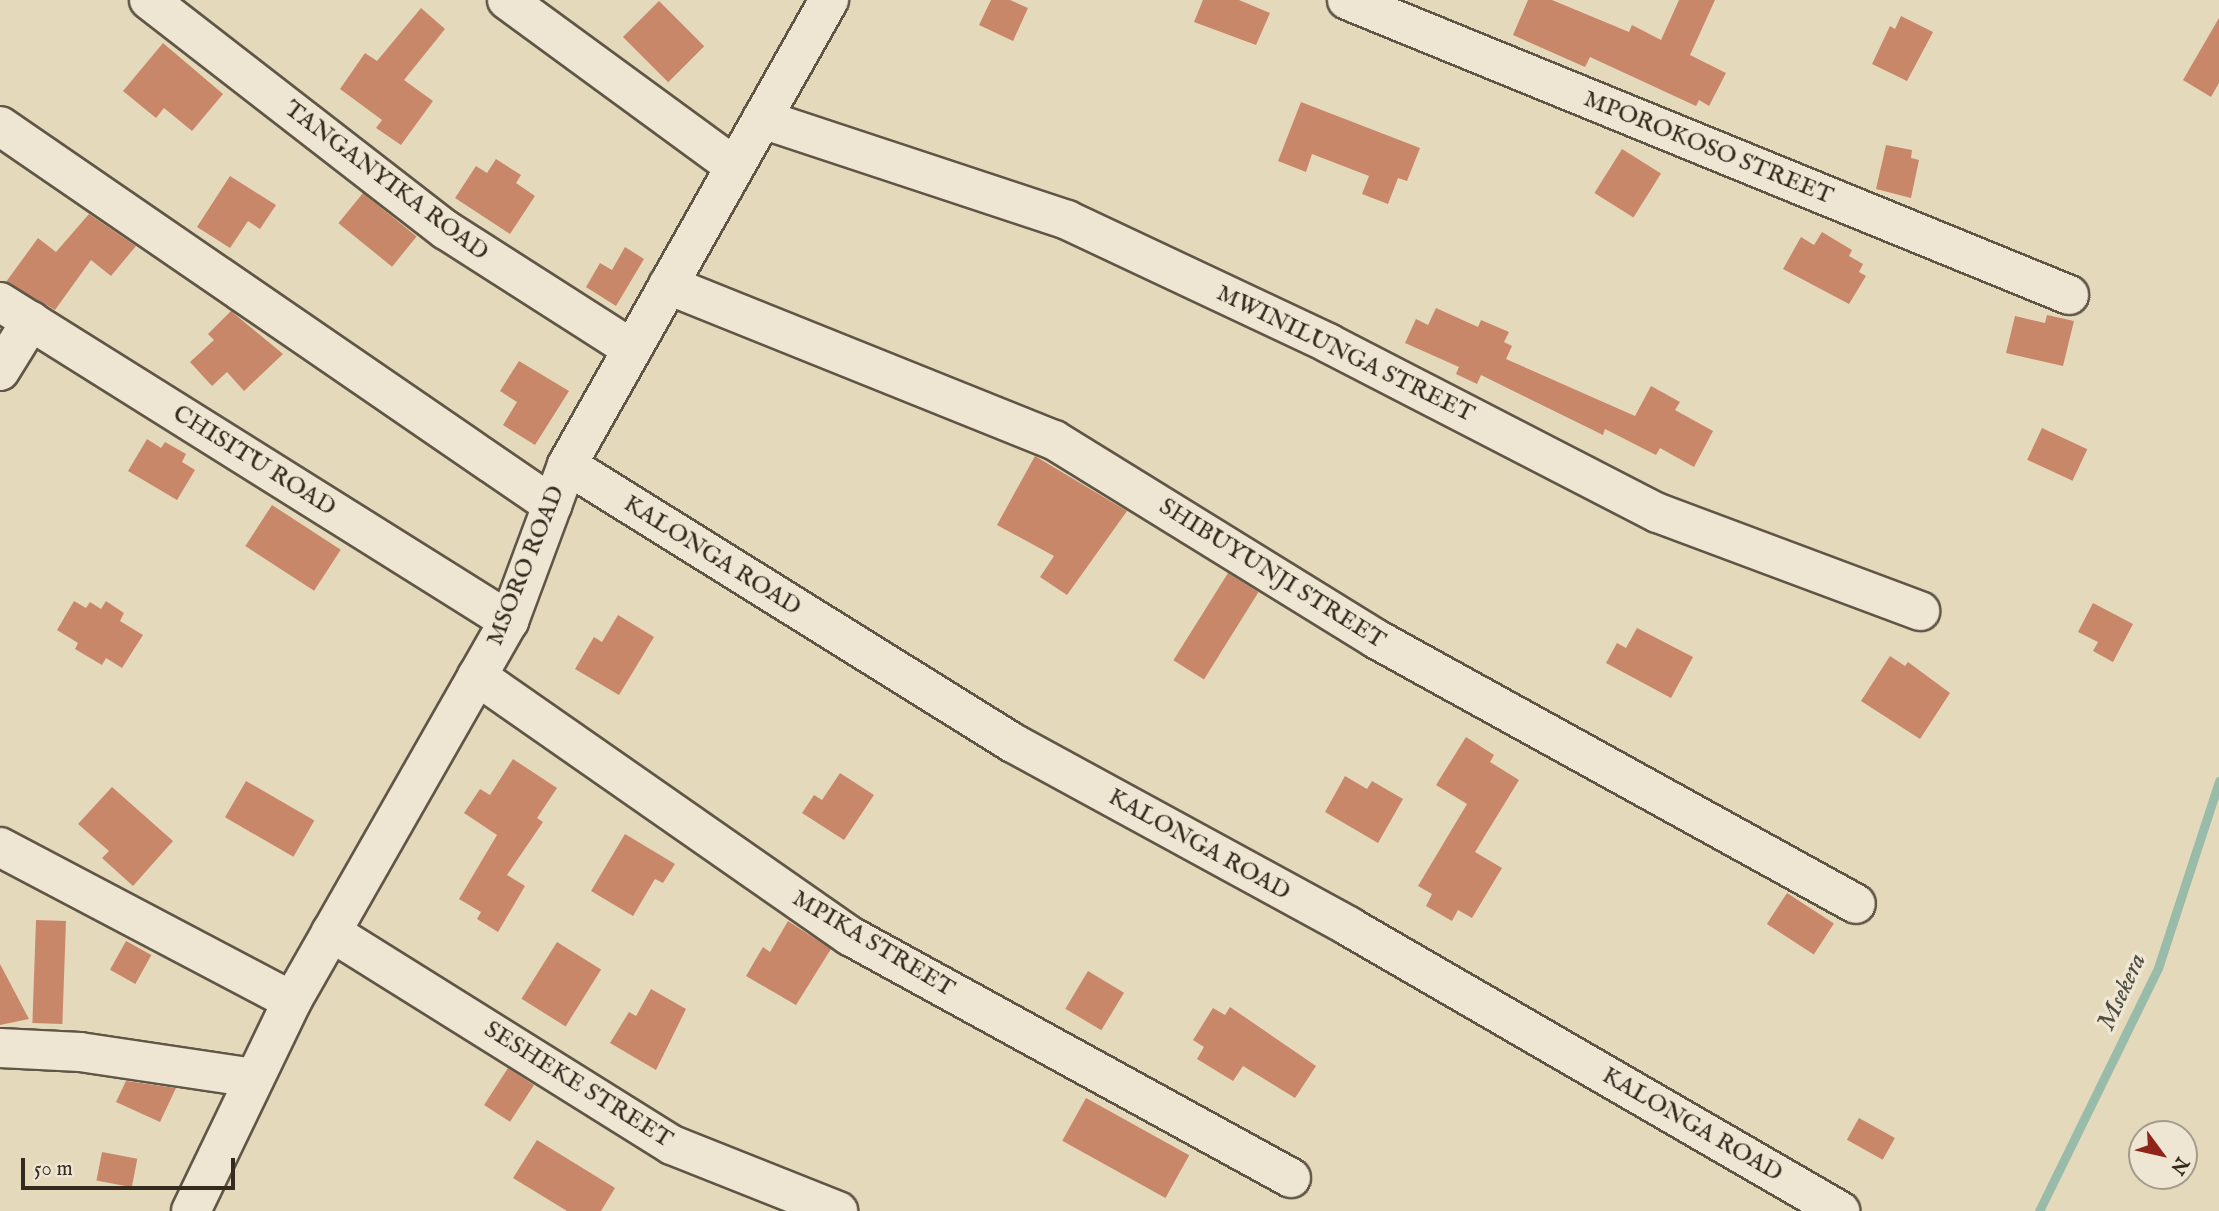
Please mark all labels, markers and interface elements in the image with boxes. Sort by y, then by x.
street label: MPOROKOSO STREET [1579,85,1837,211]
street label: TANGANYIKA ROAD [278,95,494,267]
street label: MWINILUNGA STREET [1211,279,1479,429]
street label: CHISITU ROAD [167,399,341,523]
street label: MSORO ROAD [481,482,571,650]
street label: KALONGA ROAD [618,490,806,622]
street label: SHIBUYUNJI STREET [1154,493,1390,655]
street label: KALONGA ROAD [1103,783,1295,907]
street label: MPIKA STREET [787,884,959,1004]
water label: Msekera [2091,948,2153,1036]
street label: SESHEKE STREET [479,1015,677,1155]
street label: KALONGA ROAD [1597,1062,1787,1188]
north arrow [2128,1120,2198,1190]
scale bar [24,1144,238,1188]
text: N [2164,1152,2193,1179]
text: 50 m [34,1156,73,1183]

